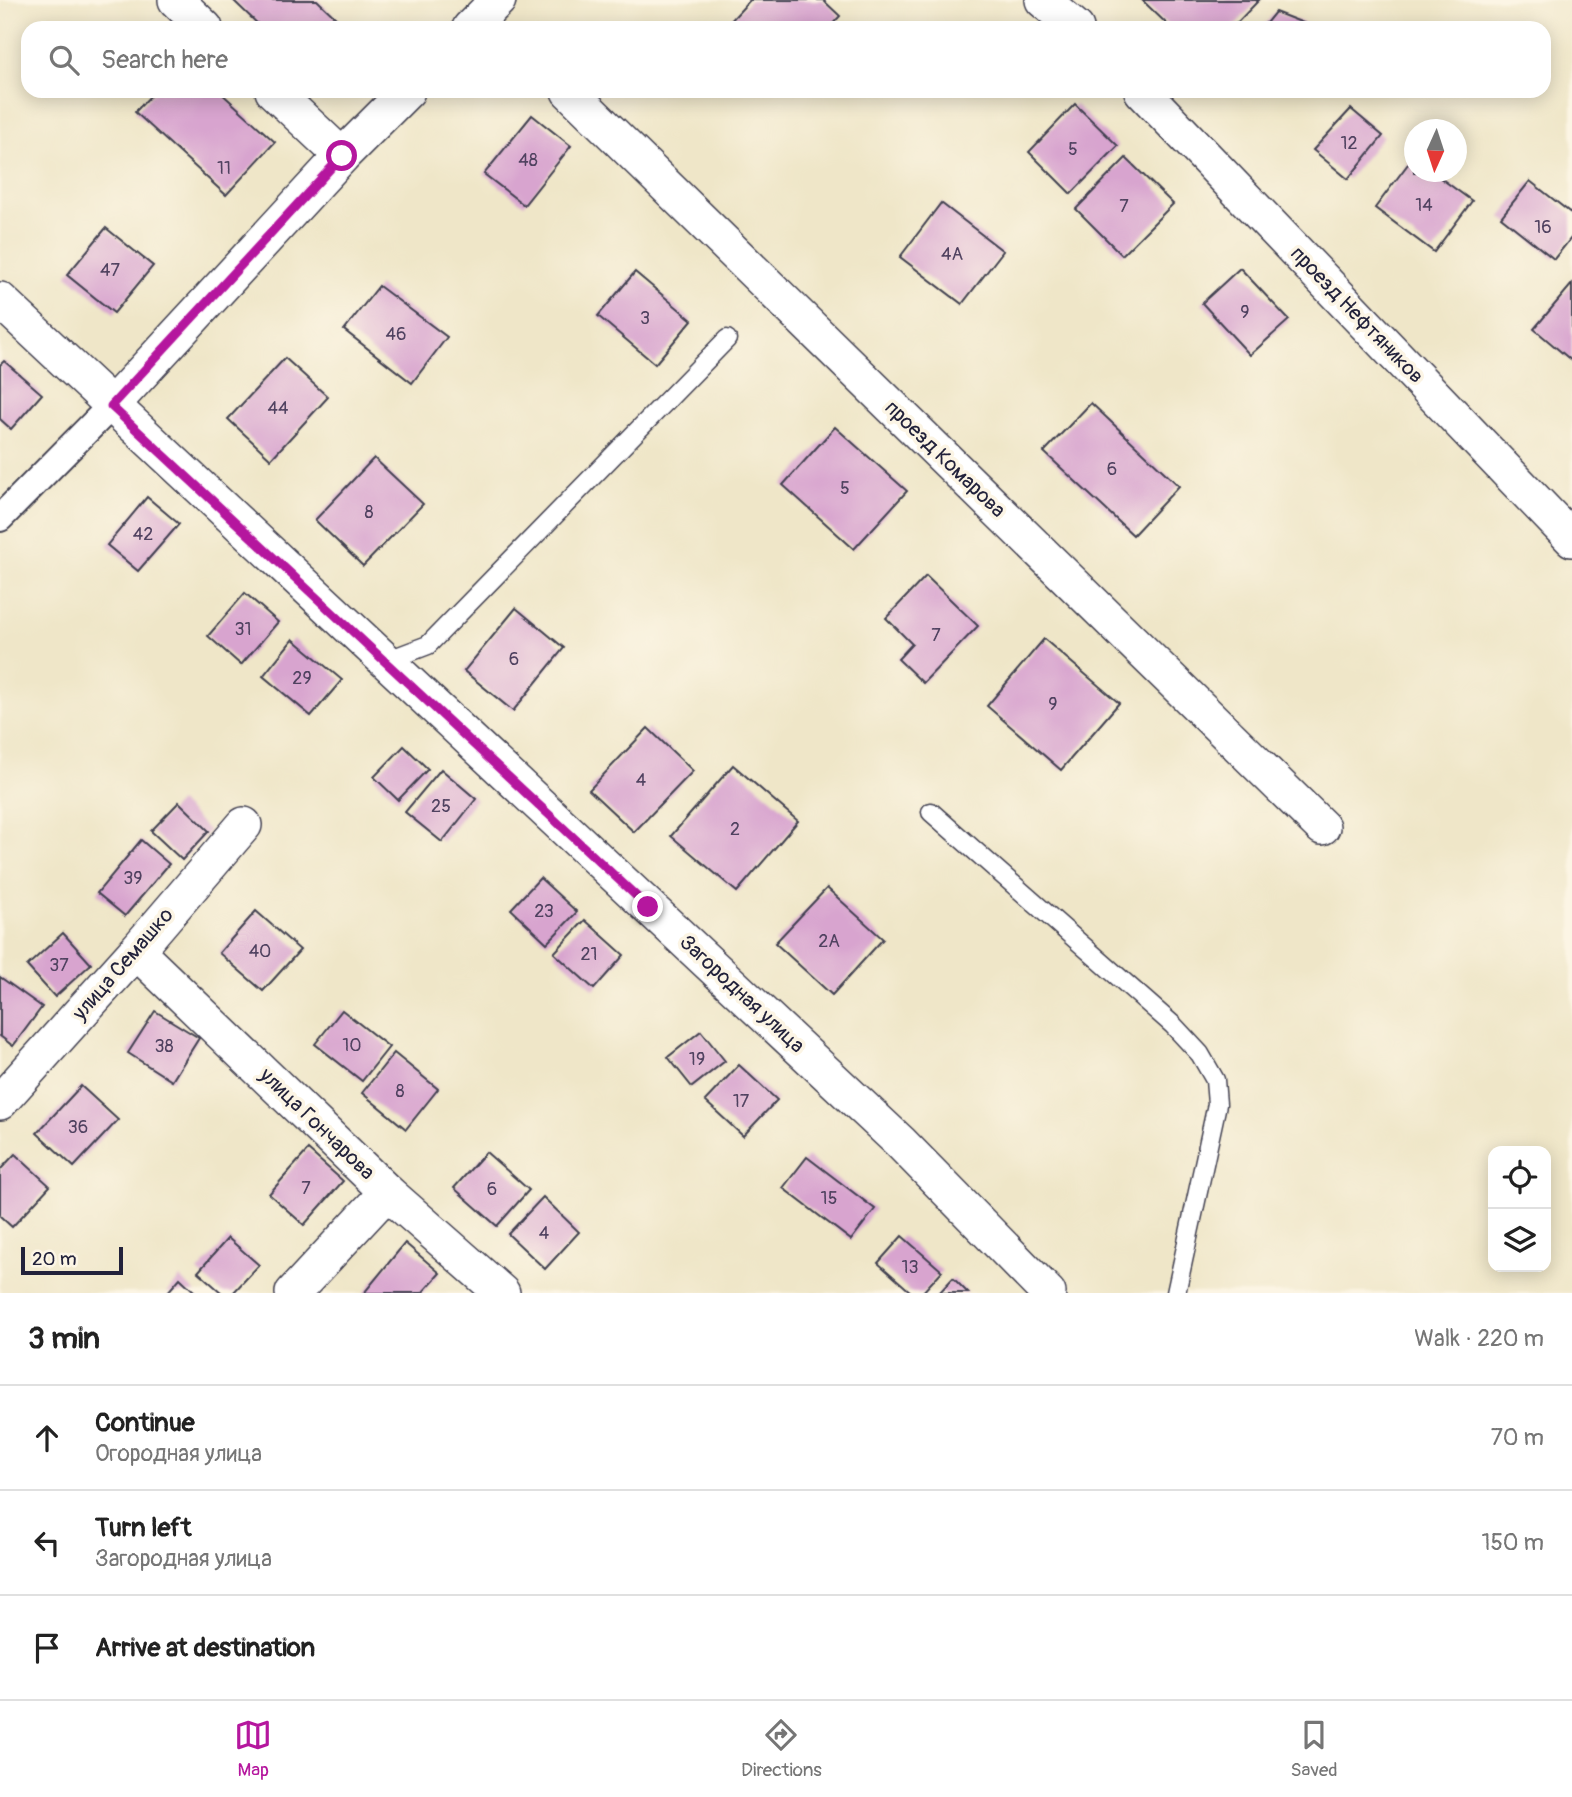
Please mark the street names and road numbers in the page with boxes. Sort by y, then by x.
street label: проезд Нефтяников [1285,241,1429,389]
street label: проезд Комарова [879,394,1011,524]
street label: улица Семашко [66,902,179,1027]
street label: Загородная улица [674,929,810,1059]
street label: улица Гончарова [253,1061,380,1186]

